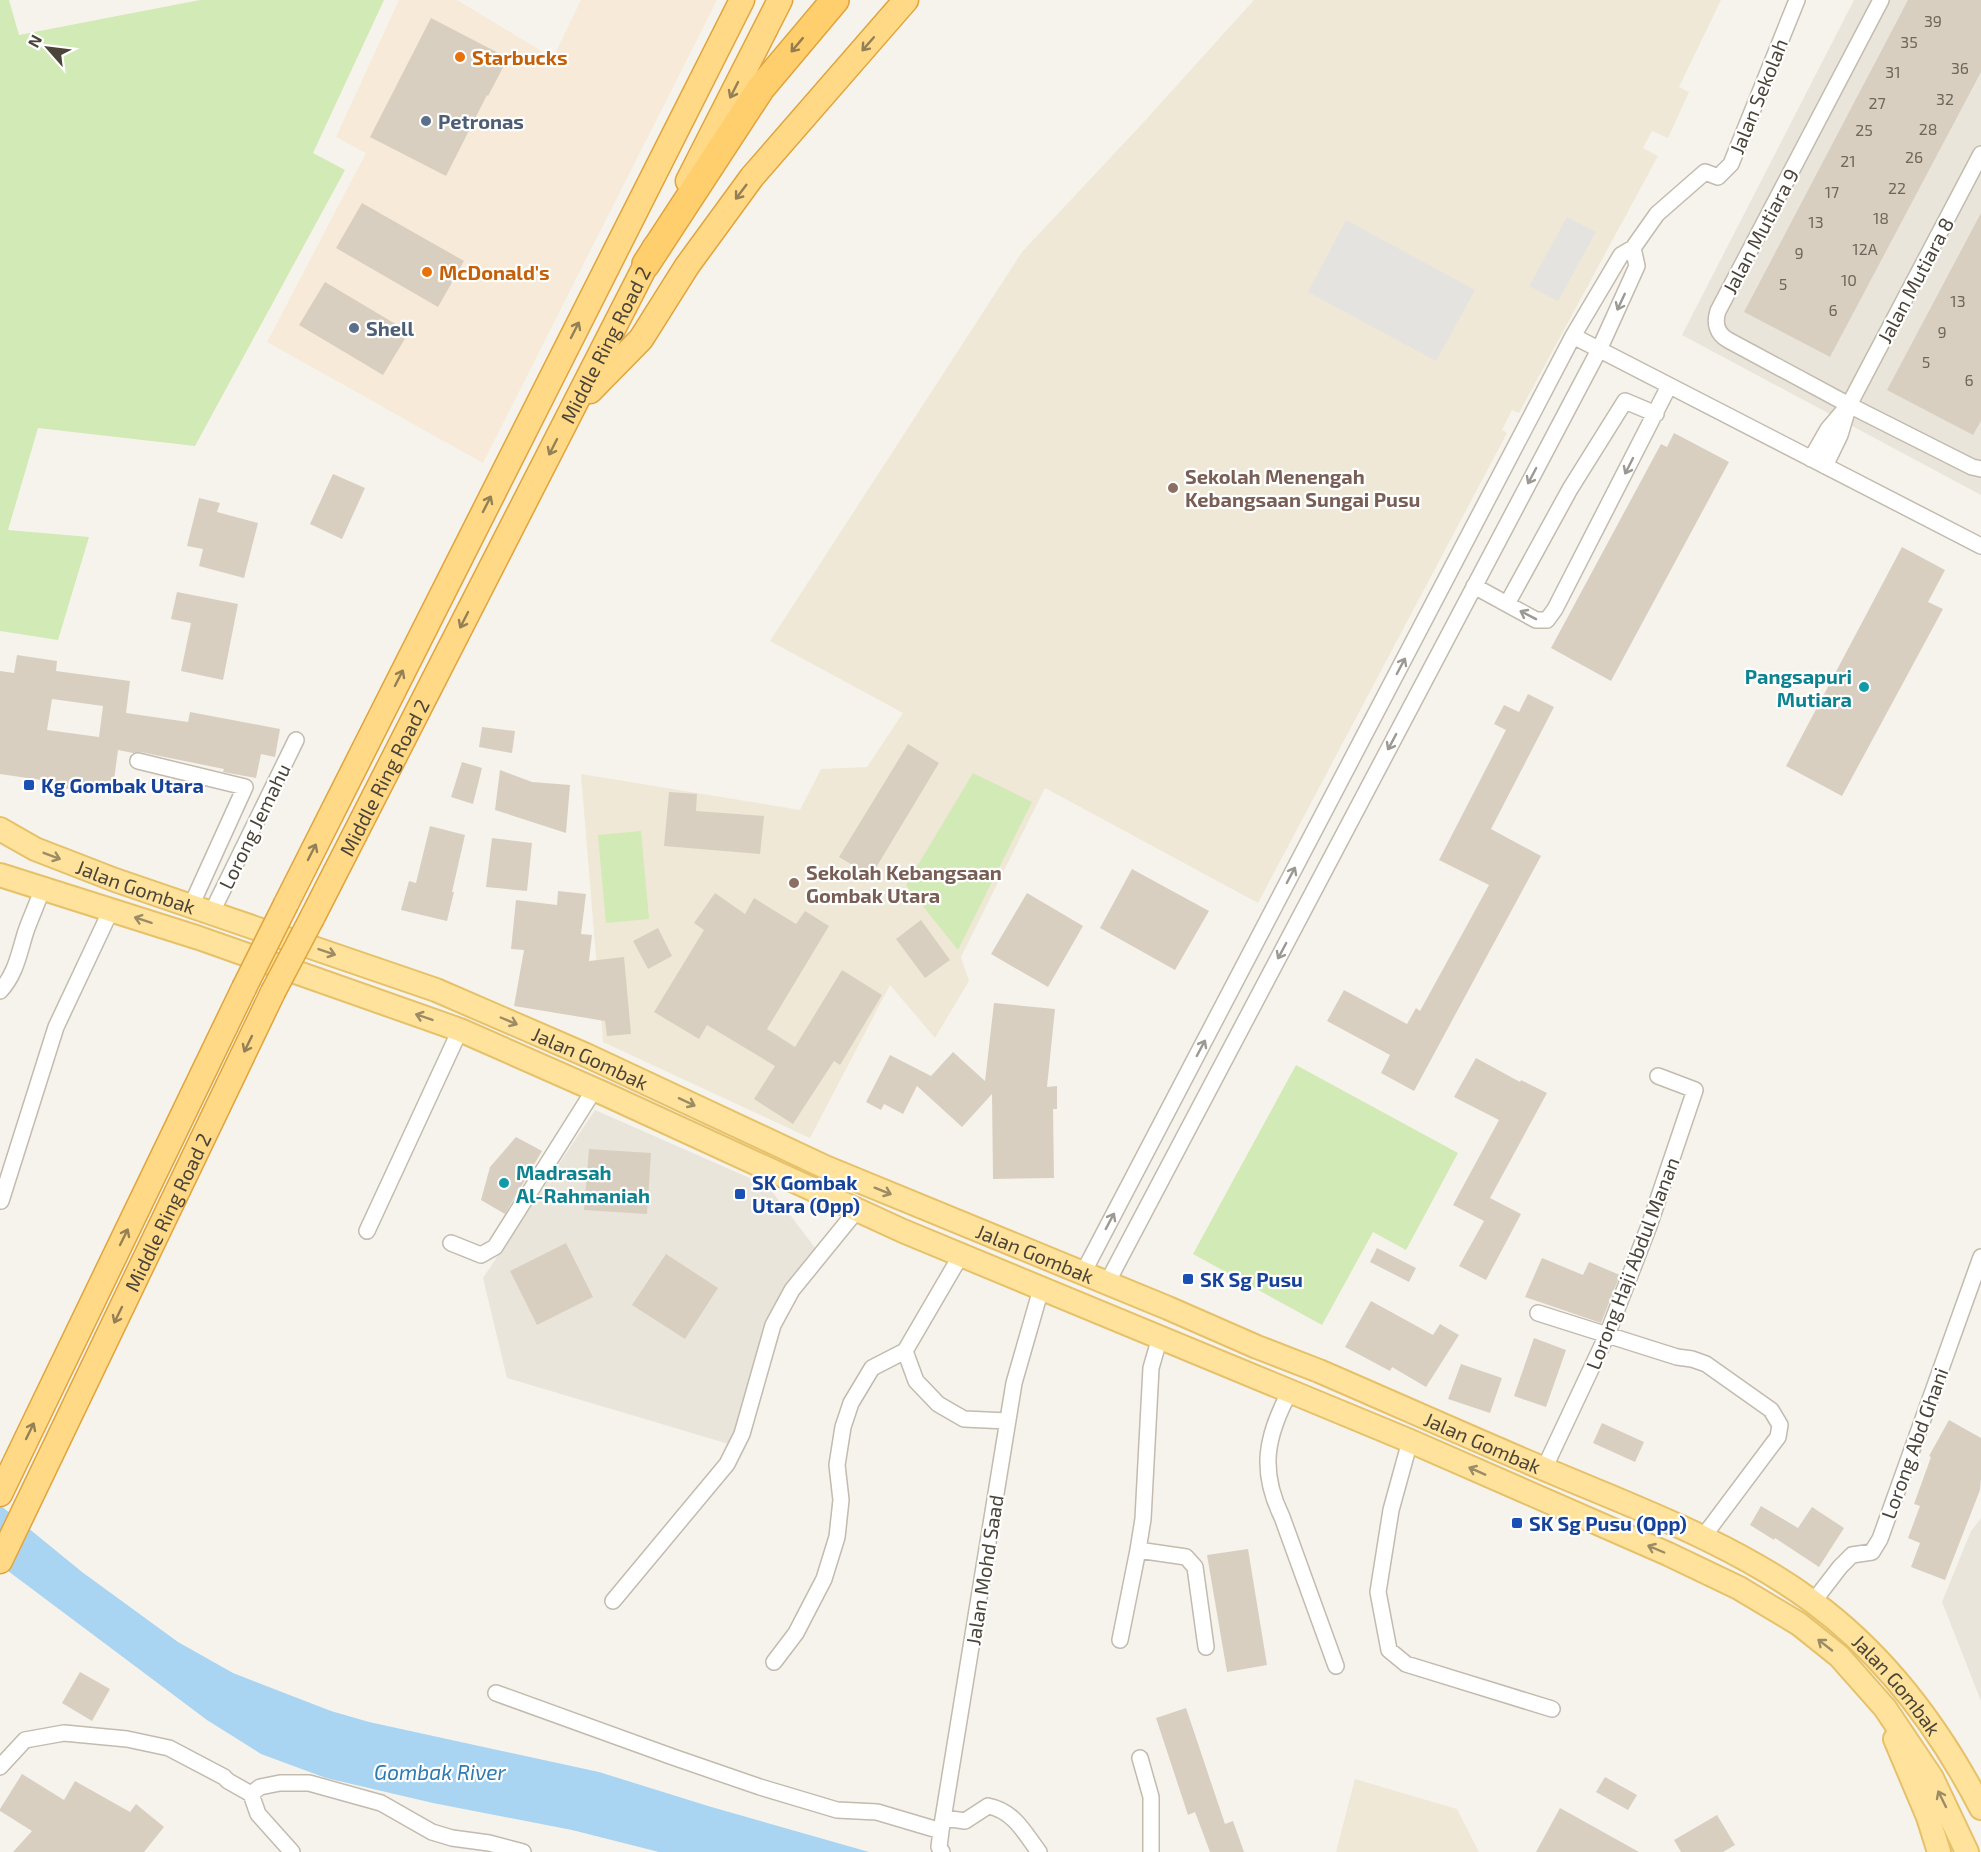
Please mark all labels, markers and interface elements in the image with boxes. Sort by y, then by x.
house number: 39 [1924,11,1942,30]
north arrow [18,18,78,78]
text: N [23,31,45,50]
house number: 35 [1900,32,1918,51]
street label: Jalan Sekolah [1724,35,1792,157]
one-way arrow [861,36,875,51]
one-way arrow [791,37,804,53]
place label: Starbucks [472,45,568,69]
marker: Starbucks [453,50,467,64]
house number: 36 [1951,58,1969,77]
house number: 31 [1885,62,1901,81]
one-way arrow [728,80,740,98]
house number: 32 [1936,89,1954,108]
house number: 27 [1868,93,1886,112]
place label: Petronas [438,109,524,133]
marker: Petronas [419,114,433,128]
house number: 28 [1919,119,1937,138]
house number: 25 [1855,120,1873,139]
house number: 26 [1905,147,1923,166]
house number: 21 [1840,151,1856,170]
street label: Jalan Mutiara 9 [1717,164,1803,298]
house number: 22 [1888,178,1906,197]
house number: 17 [1825,182,1839,201]
one-way arrow [735,184,748,200]
house number: 18 [1873,208,1889,227]
house number: 13 [1808,212,1824,231]
street label: Jalan Mutiara 8 [1872,213,1958,347]
house number: 12A [1852,239,1878,258]
house number: 9 [1794,242,1804,262]
place label: McDonald's [439,260,550,284]
street label: Middle Ring Road 2 [555,262,655,427]
marker: McDonald's [420,265,434,279]
house number: 10 [1841,270,1857,289]
house number: 5 [1779,274,1787,293]
house number: 13 [1950,291,1966,310]
one-way arrow [1614,293,1626,311]
house number: 6 [1828,300,1838,319]
place label: Shell [366,316,415,340]
marker: Shell [347,321,361,335]
one-way arrow [570,321,581,339]
house number: 9 [1937,322,1947,341]
house number: 5 [1922,352,1930,371]
house number: 6 [1964,370,1974,389]
one-way arrow [546,437,558,455]
one-way arrow [1623,457,1635,475]
place label: Sekolah Menengah Kebangsaan Sungai Pusu [1185,464,1420,511]
one-way arrow [1526,467,1538,484]
marker: Sekolah Menengah Kebangsaan Sungai Pusu [1166,481,1180,495]
one-way arrow [482,495,493,513]
one-way arrow [1520,609,1537,621]
one-way arrow [458,611,469,629]
one-way arrow [1396,657,1407,675]
place label: Pangsapuri Mutiara [1745,664,1852,711]
one-way arrow [394,669,406,687]
marker: Pangsapuri Mutiara [1857,680,1871,694]
street label: Middle Ring Road 2 [334,695,434,860]
one-way arrow [1386,732,1397,750]
street label: Lorong Jemahu [213,759,295,893]
place label: Kg Gombak Utara [41,773,204,797]
marker: Kg Gombak Utara [22,778,36,792]
one-way arrow [306,844,318,861]
one-way arrow [42,851,61,862]
street label: Jalan Gombak [73,854,199,919]
place label: Sekolah Kebangsaan Gombak Utara [806,860,1002,907]
one-way arrow [1286,867,1297,885]
marker: Sekolah Kebangsaan Gombak Utara [787,876,801,890]
one-way arrow [134,913,153,924]
one-way arrow [1276,942,1288,959]
one-way arrow [317,948,336,959]
one-way arrow [415,1011,434,1022]
one-way arrow [500,1017,518,1028]
street label: Jalan Gombak [529,1021,652,1095]
one-way arrow [241,1035,253,1053]
one-way arrow [1196,1040,1207,1058]
one-way arrow [677,1097,695,1108]
street label: Middle Ring Road 2 [119,1129,216,1295]
street label: Lorong Haji Abdul Manan [1580,1153,1684,1373]
place label: Madrasah Al-Rahmaniah [516,1160,650,1207]
place label: SK Gombak Utara (Opp) [752,1170,860,1217]
marker: Madrasah Al-Rahmaniah [497,1176,511,1190]
one-way arrow [874,1186,892,1197]
marker: SK Gombak Utara (Opp) [733,1187,747,1201]
one-way arrow [1104,1213,1116,1230]
street label: Jalan Gombak [973,1219,1097,1288]
one-way arrow [118,1229,130,1246]
place label: SK Sg Pusu [1200,1267,1303,1291]
marker: SK Sg Pusu [1181,1272,1195,1286]
one-way arrow [112,1305,123,1323]
street label: Lorong Abd Ghani [1876,1364,1952,1522]
street label: Jalan Gombak [1421,1407,1545,1478]
one-way arrow [25,1423,36,1441]
one-way arrow [1469,1464,1487,1476]
street label: Jalan Mohd Saad [960,1493,1008,1647]
place label: SK Sg Pusu (Opp) [1529,1511,1687,1535]
marker: SK Sg Pusu (Opp) [1510,1516,1524,1530]
one-way arrow [1647,1543,1665,1554]
street label: Jalan Gombak [1848,1629,1946,1740]
one-way arrow [1817,1638,1833,1651]
water label: Gombak River [374,1759,507,1784]
one-way arrow [1936,1791,1948,1808]

